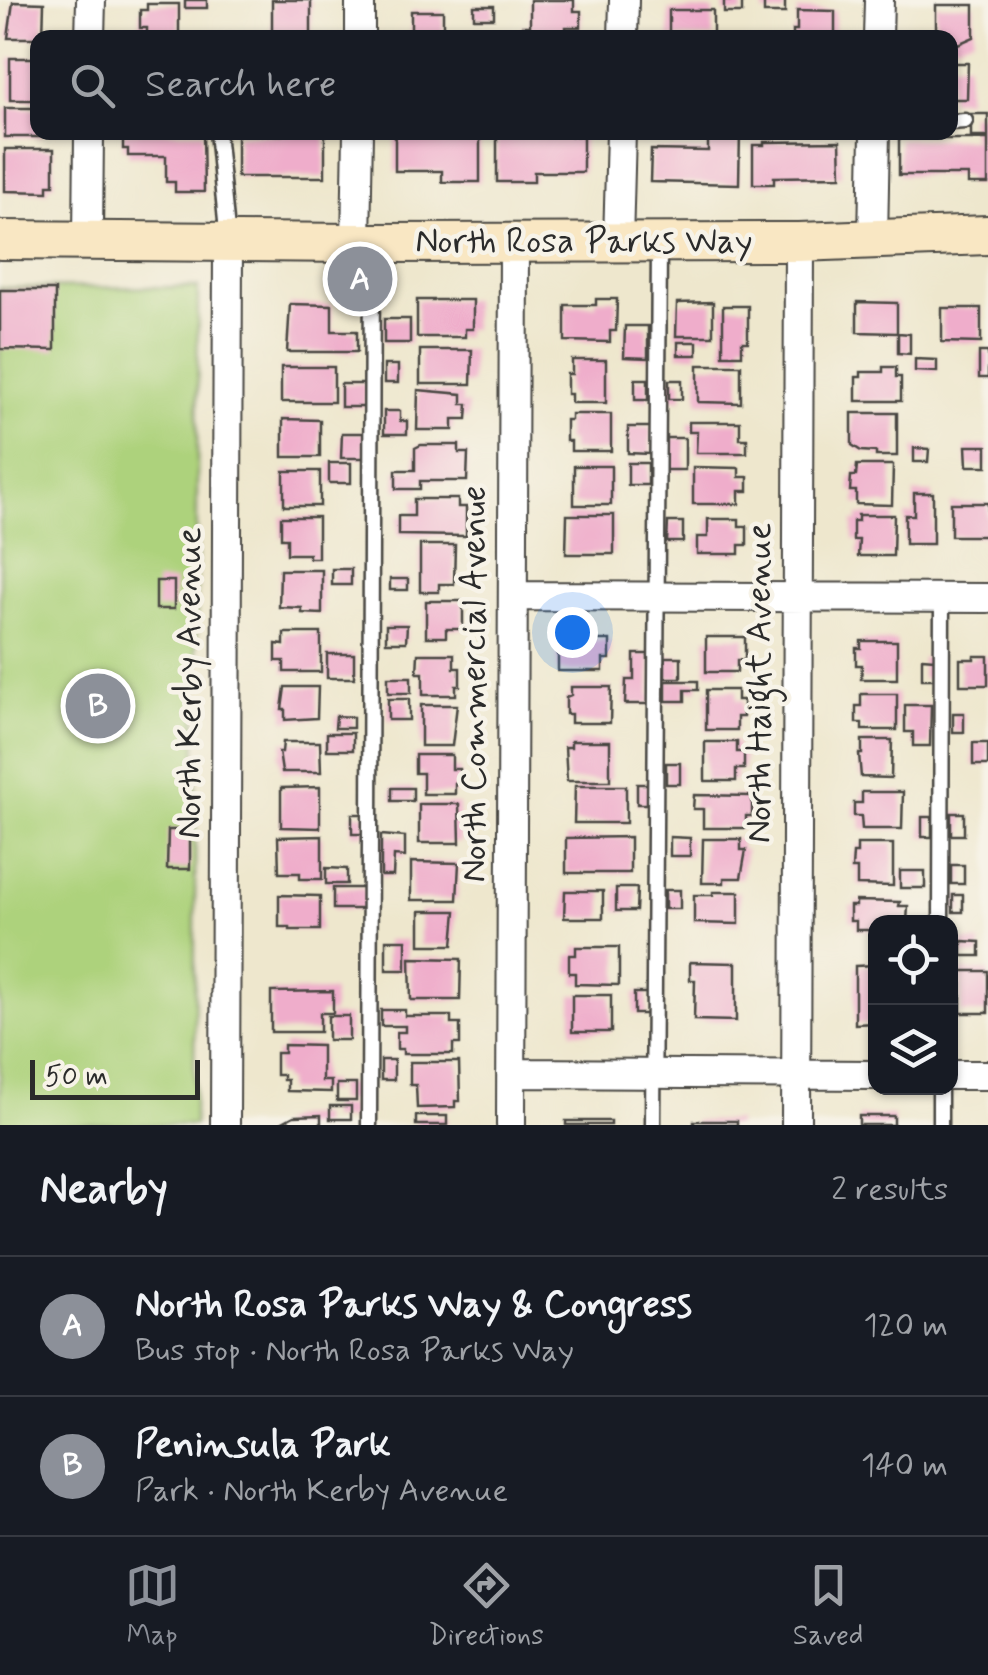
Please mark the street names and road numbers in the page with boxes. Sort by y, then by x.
street label: North Rosa Parks Way [415,219,753,265]
street label: North Commercial Avenue [452,485,498,883]
street label: North Haight Avenue [737,523,787,843]
street label: North Kerby Avenue [167,527,213,839]

